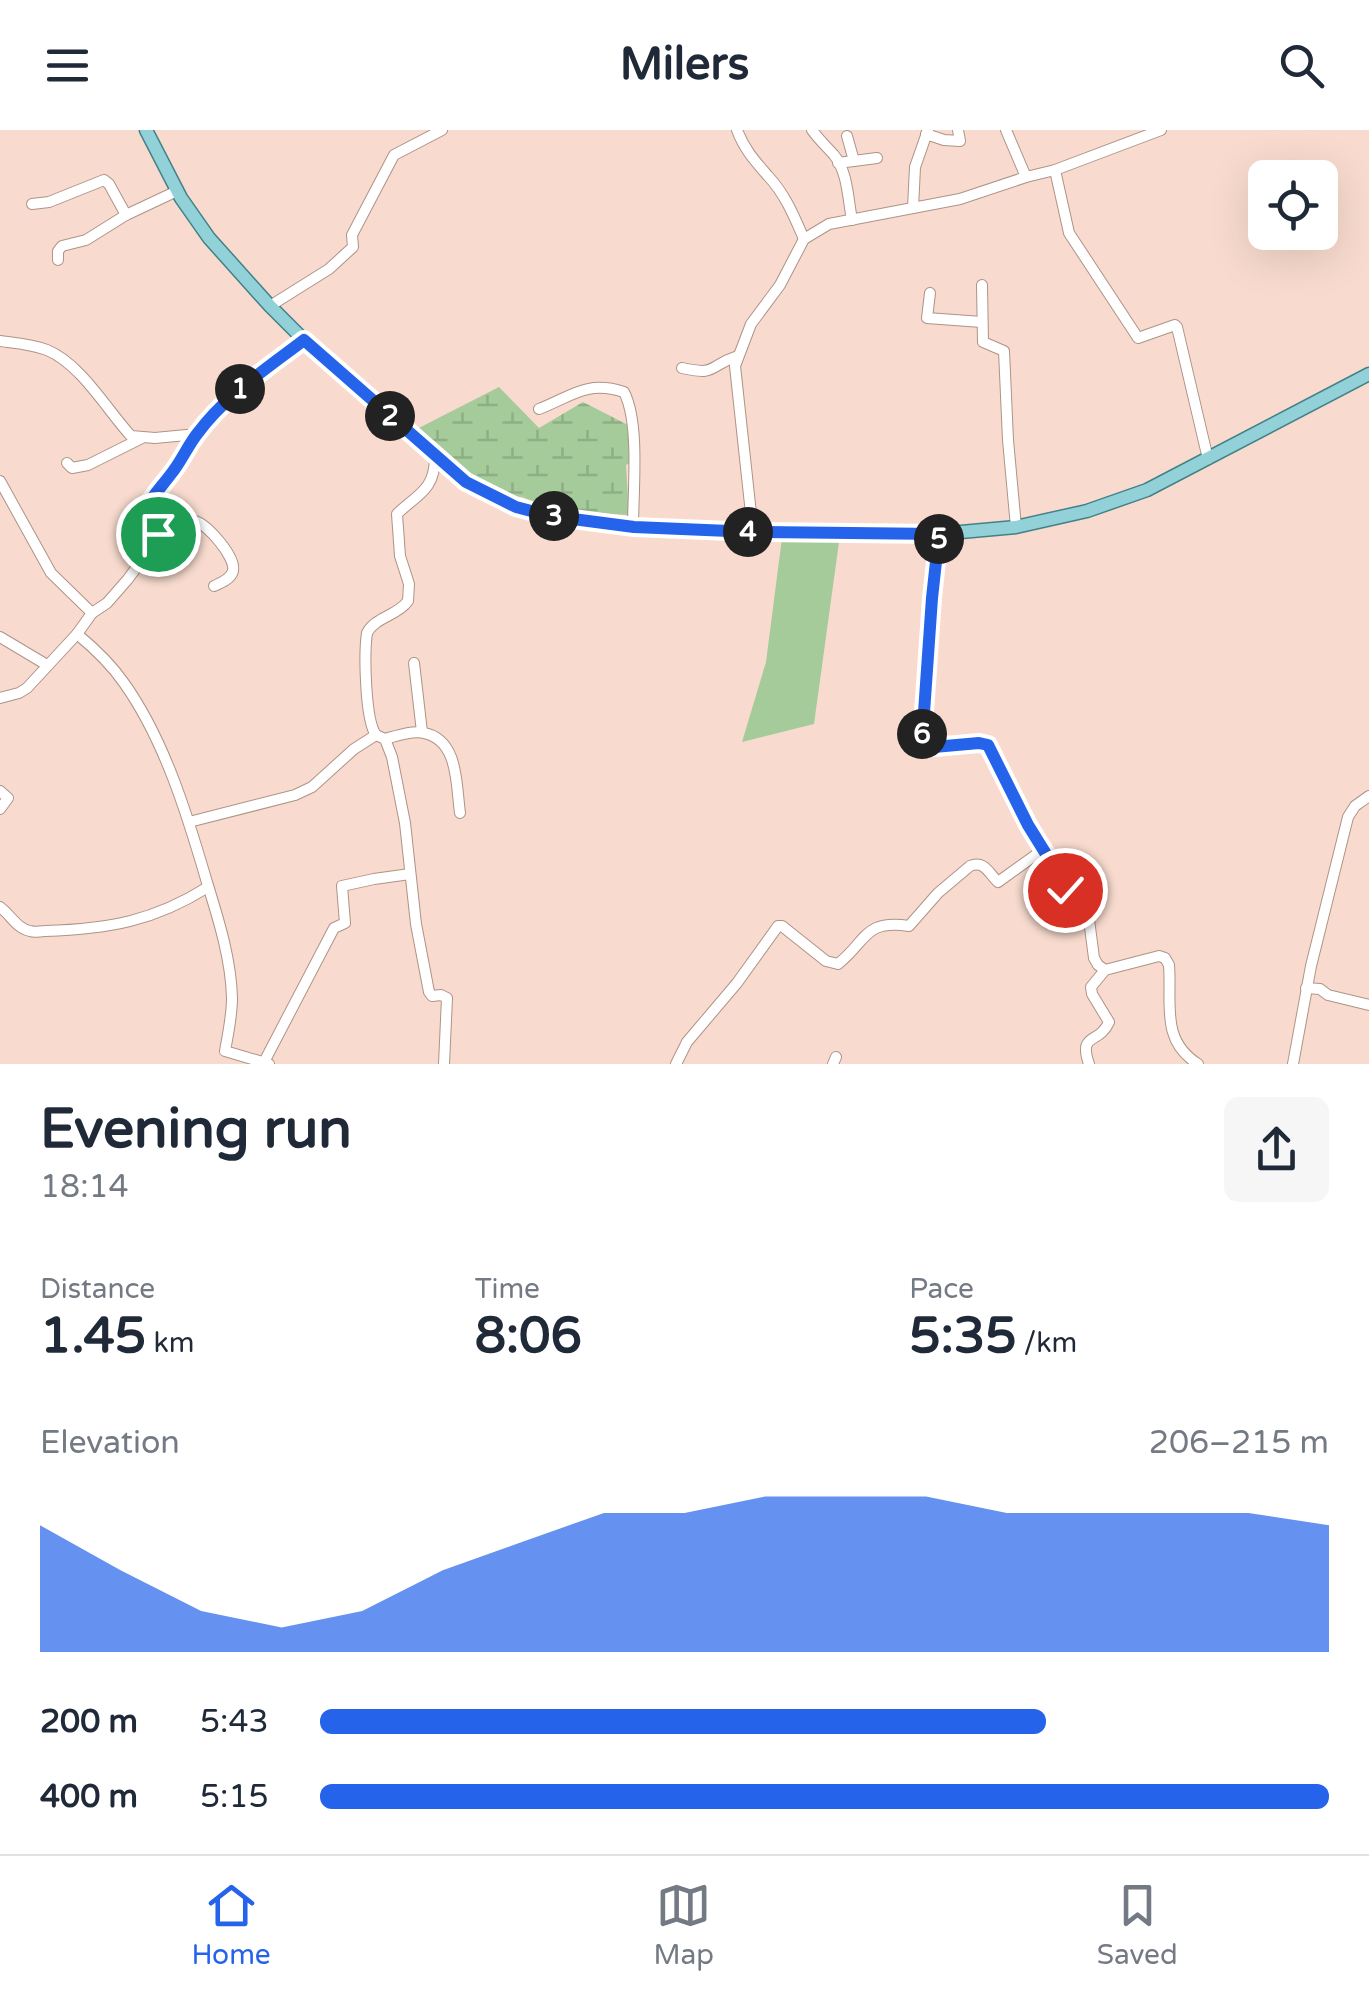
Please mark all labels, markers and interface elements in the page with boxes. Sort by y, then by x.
icon: menu [40,38,95,93]
text: Milers [620,38,749,92]
icon: search [1274,38,1329,93]
map controls [1248,160,1338,250]
button: locate [1248,160,1338,250]
pin: 1 [215,364,265,414]
text: 1 [231,372,249,406]
pin: 2 [365,391,415,441]
text: 2 [381,399,399,433]
pin: 3 [529,491,579,541]
pin [116,492,201,577]
text: 3 [545,499,563,533]
icon: arrive [131,507,186,562]
pin: 4 [723,507,773,557]
pin: 5 [914,514,964,564]
text: 4 [739,515,757,549]
text: 5 [930,522,948,556]
pin: 6 [897,709,947,759]
text: 6 [913,717,931,751]
pin [1023,848,1108,933]
icon: check [1038,863,1093,918]
text: Evening run [40,1097,352,1163]
button: share [1224,1097,1329,1202]
text: 18:14 [40,1168,129,1206]
text: Distance [40,1272,155,1306]
text: Time [475,1272,540,1306]
text: Pace [909,1272,974,1306]
text: 1.45 [40,1306,146,1366]
text: 8:06 [475,1306,582,1366]
text: 5:35 [909,1306,1017,1366]
text: km [146,1326,194,1360]
text: /km [1017,1326,1077,1360]
text: Elevation [40,1424,180,1462]
text: 206–215 m [1149,1424,1329,1462]
text: 200 m [40,1703,138,1741]
text: 5:43 [200,1703,269,1741]
text: 400 m [40,1778,138,1816]
text: 5:15 [200,1778,269,1816]
tab: Home [191,1878,271,1972]
tab: Map [653,1878,714,1972]
tab: Saved [1097,1878,1178,1972]

